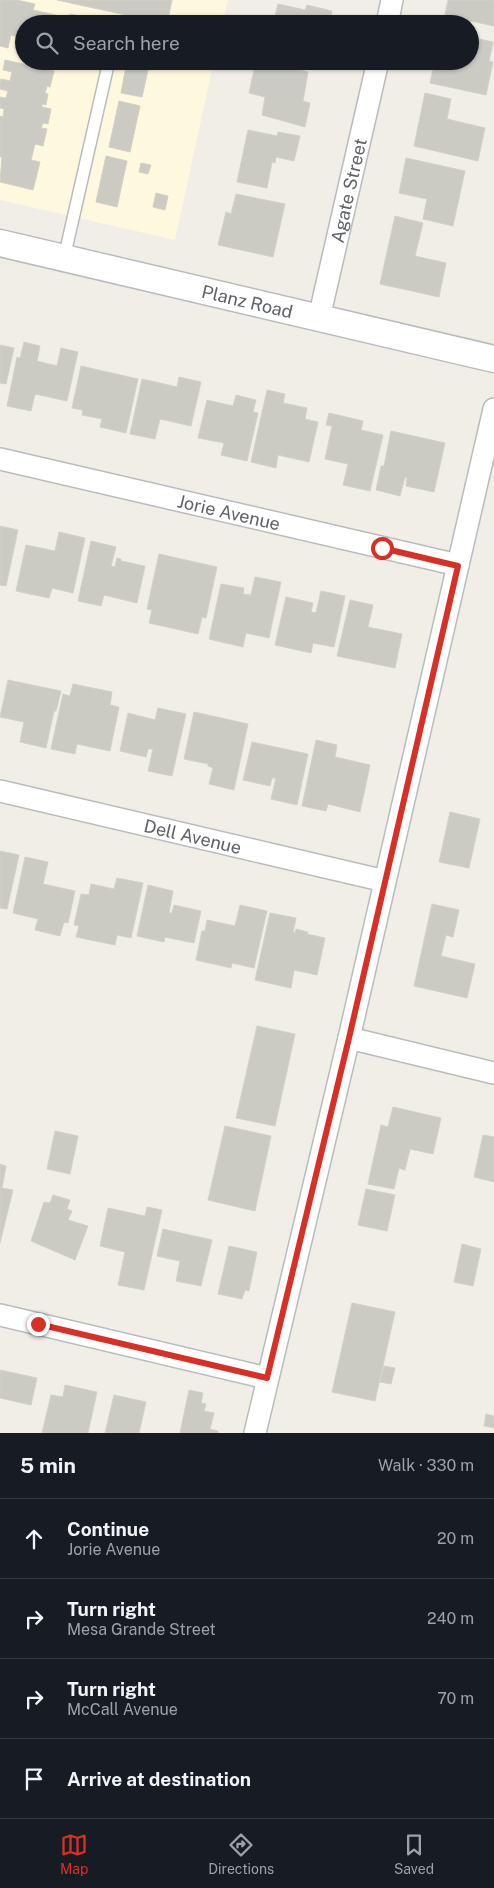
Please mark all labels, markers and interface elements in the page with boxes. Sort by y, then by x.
search box [15,15,479,70]
icon: search [33,29,61,57]
text: Search here [73,32,180,54]
street label: Agate Street [326,136,371,245]
street label: Planz Road [200,280,295,322]
street label: Jorie Avenue [175,490,282,534]
route start [371,537,394,560]
street label: Dell Avenue [142,815,244,858]
route end [27,1313,50,1336]
text: 5 min [20,1453,76,1478]
text: Walk · 330 m [378,1456,474,1475]
text: Continue [67,1518,149,1540]
icon: ahead [20,1525,48,1553]
text: 20 m [437,1529,474,1548]
text: Jorie Avenue [67,1540,160,1559]
text: Turn right [67,1598,156,1620]
icon: right [20,1605,48,1633]
text: 240 m [427,1609,474,1628]
text: Mesa Grande Street [67,1620,216,1639]
text: Turn right [67,1678,156,1700]
icon: right [20,1685,48,1713]
text: 70 m [437,1689,474,1708]
text: McCall Avenue [67,1700,178,1719]
icon: arrive [20,1765,48,1793]
text: Arrive at destination [67,1768,251,1790]
tab: Map [60,1831,88,1877]
tab: Directions [208,1831,274,1877]
tab: Saved [394,1831,434,1877]

